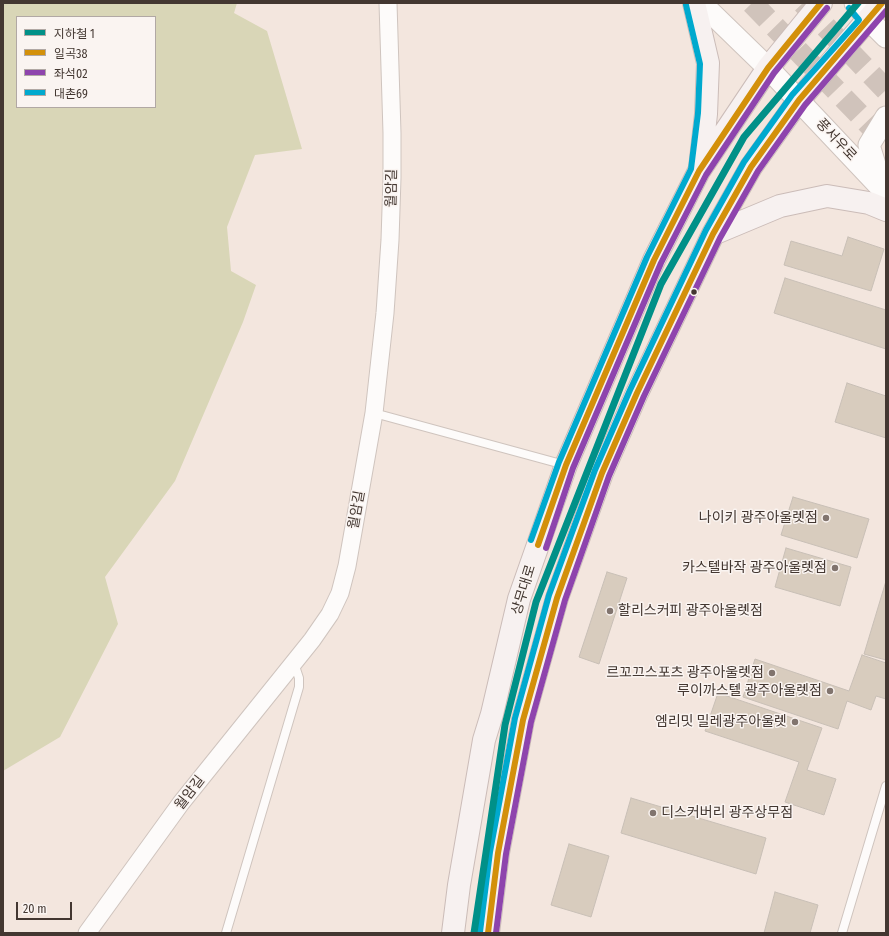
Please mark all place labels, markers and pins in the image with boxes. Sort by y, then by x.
unlabelled marker [689,287,699,297]
place label: 나이키 광주아울렛점 [699,510,818,526]
marker: 나이키 광주아울렛점 [821,513,831,523]
place label: 카스텔바작 광주아울렛점 [682,560,827,576]
marker: 카스텔바작 광주아울렛점 [830,563,840,573]
place label: 할리스커피 광주아울렛점 [618,603,763,619]
marker: 할리스커피 광주아울렛점 [605,606,615,616]
place label: 르꼬끄스포츠 광주아울렛점 [606,665,764,681]
marker: 르꼬끄스포츠 광주아울렛점 [767,668,777,678]
place label: 루이까스텔 광주아울렛점 [677,683,822,699]
marker: 루이까스텔 광주아울렛점 [825,686,835,696]
place label: 엠리밋 밀레광주아울렛 [655,714,787,730]
marker: 엠리밋 밀레광주아울렛 [790,717,800,727]
place label: 디스커버리 광주상무점 [661,805,793,821]
marker: 디스커버리 광주상무점 [648,808,658,818]

